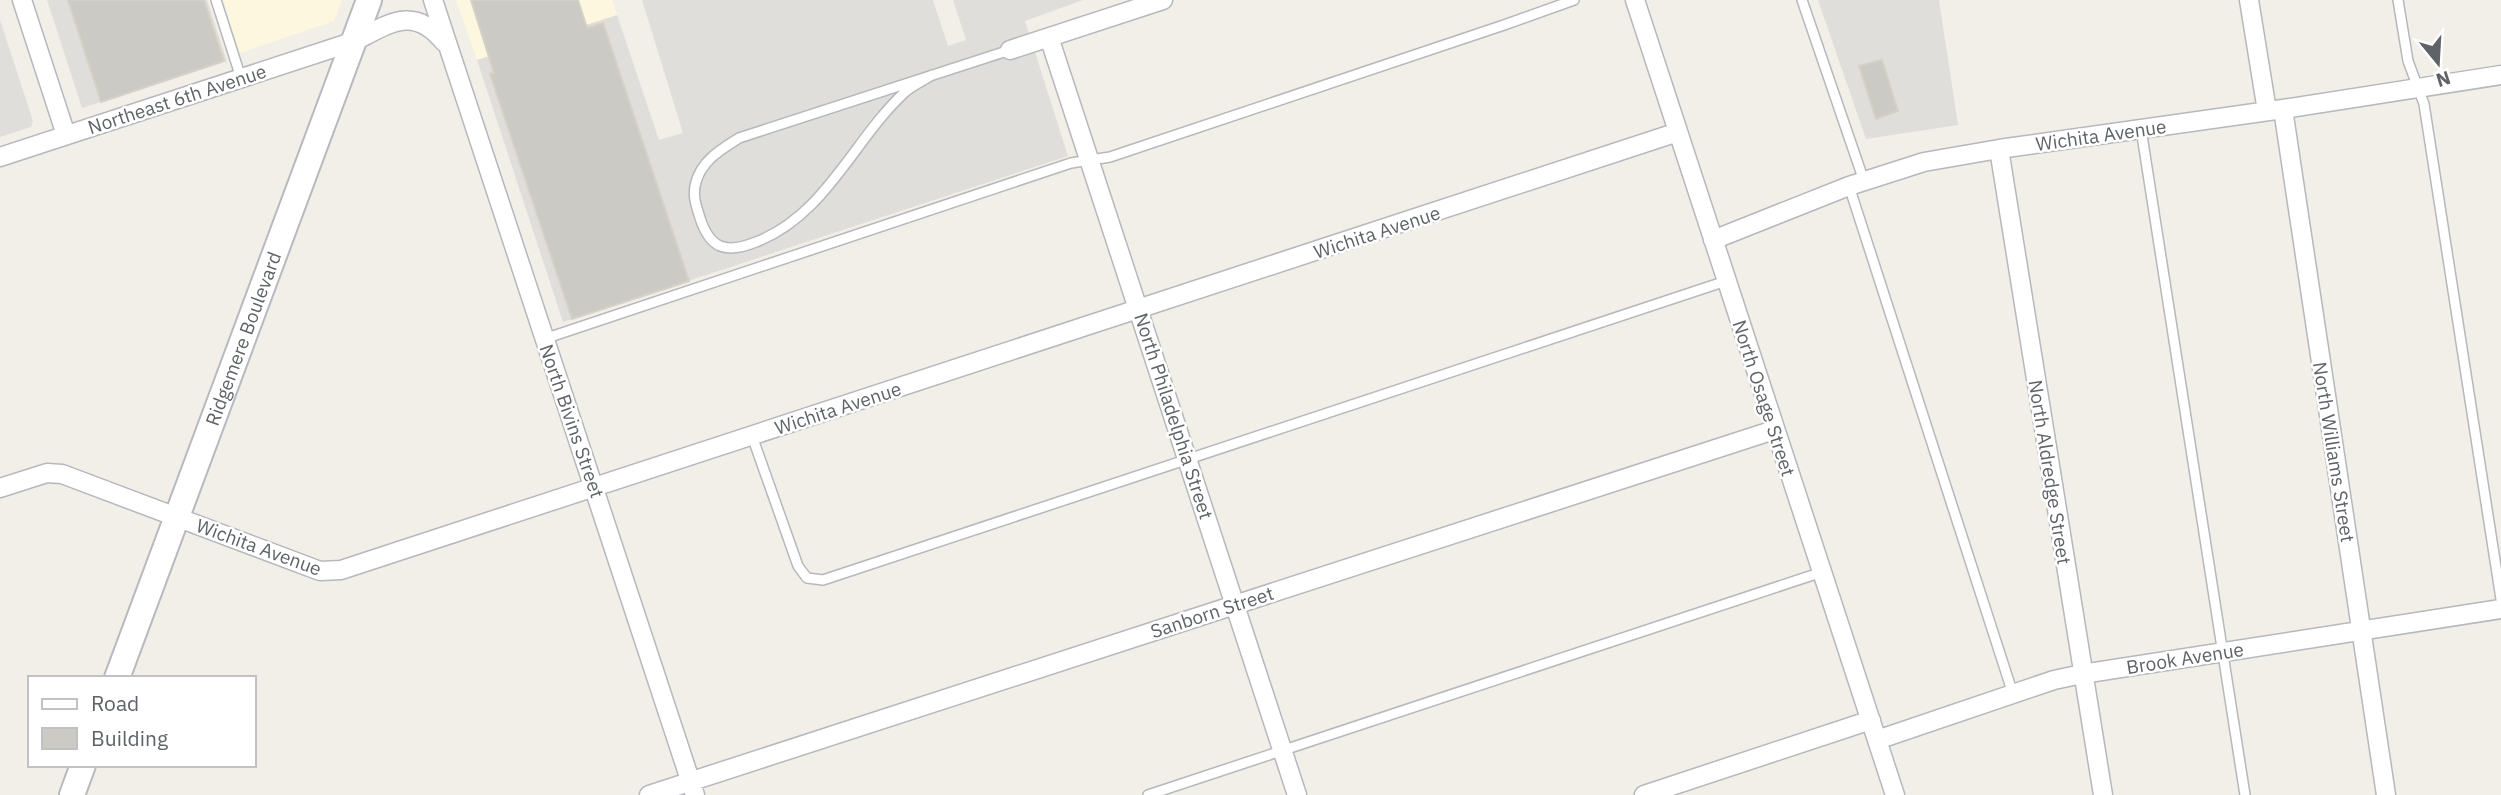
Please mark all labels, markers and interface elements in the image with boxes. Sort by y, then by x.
north arrow [2403,28,2473,98]
street label: Northeast 6th Avenue [85,59,269,139]
text: N [2433,66,2454,93]
street label: Wichita Avenue [2034,114,2168,156]
street label: Wichita Avenue [1311,200,1443,264]
street label: Ridgemere Boulevard [200,248,286,429]
street label: North Philadelphia Street [1129,310,1219,522]
street label: North Osage Street [1727,317,1801,479]
street label: North Bivins Street [534,341,610,501]
street label: North Williams Street [2308,360,2360,544]
street label: Wichita Avenue [772,376,904,440]
street label: North Aldredge Street [2024,378,2076,566]
street label: Wichita Avenue [193,513,325,581]
street label: Sanborn Street [1147,581,1277,643]
street label: Brook Avenue [2125,637,2245,679]
legend [28,676,256,767]
text: Road [91,689,139,717]
text: Building [91,724,168,752]

